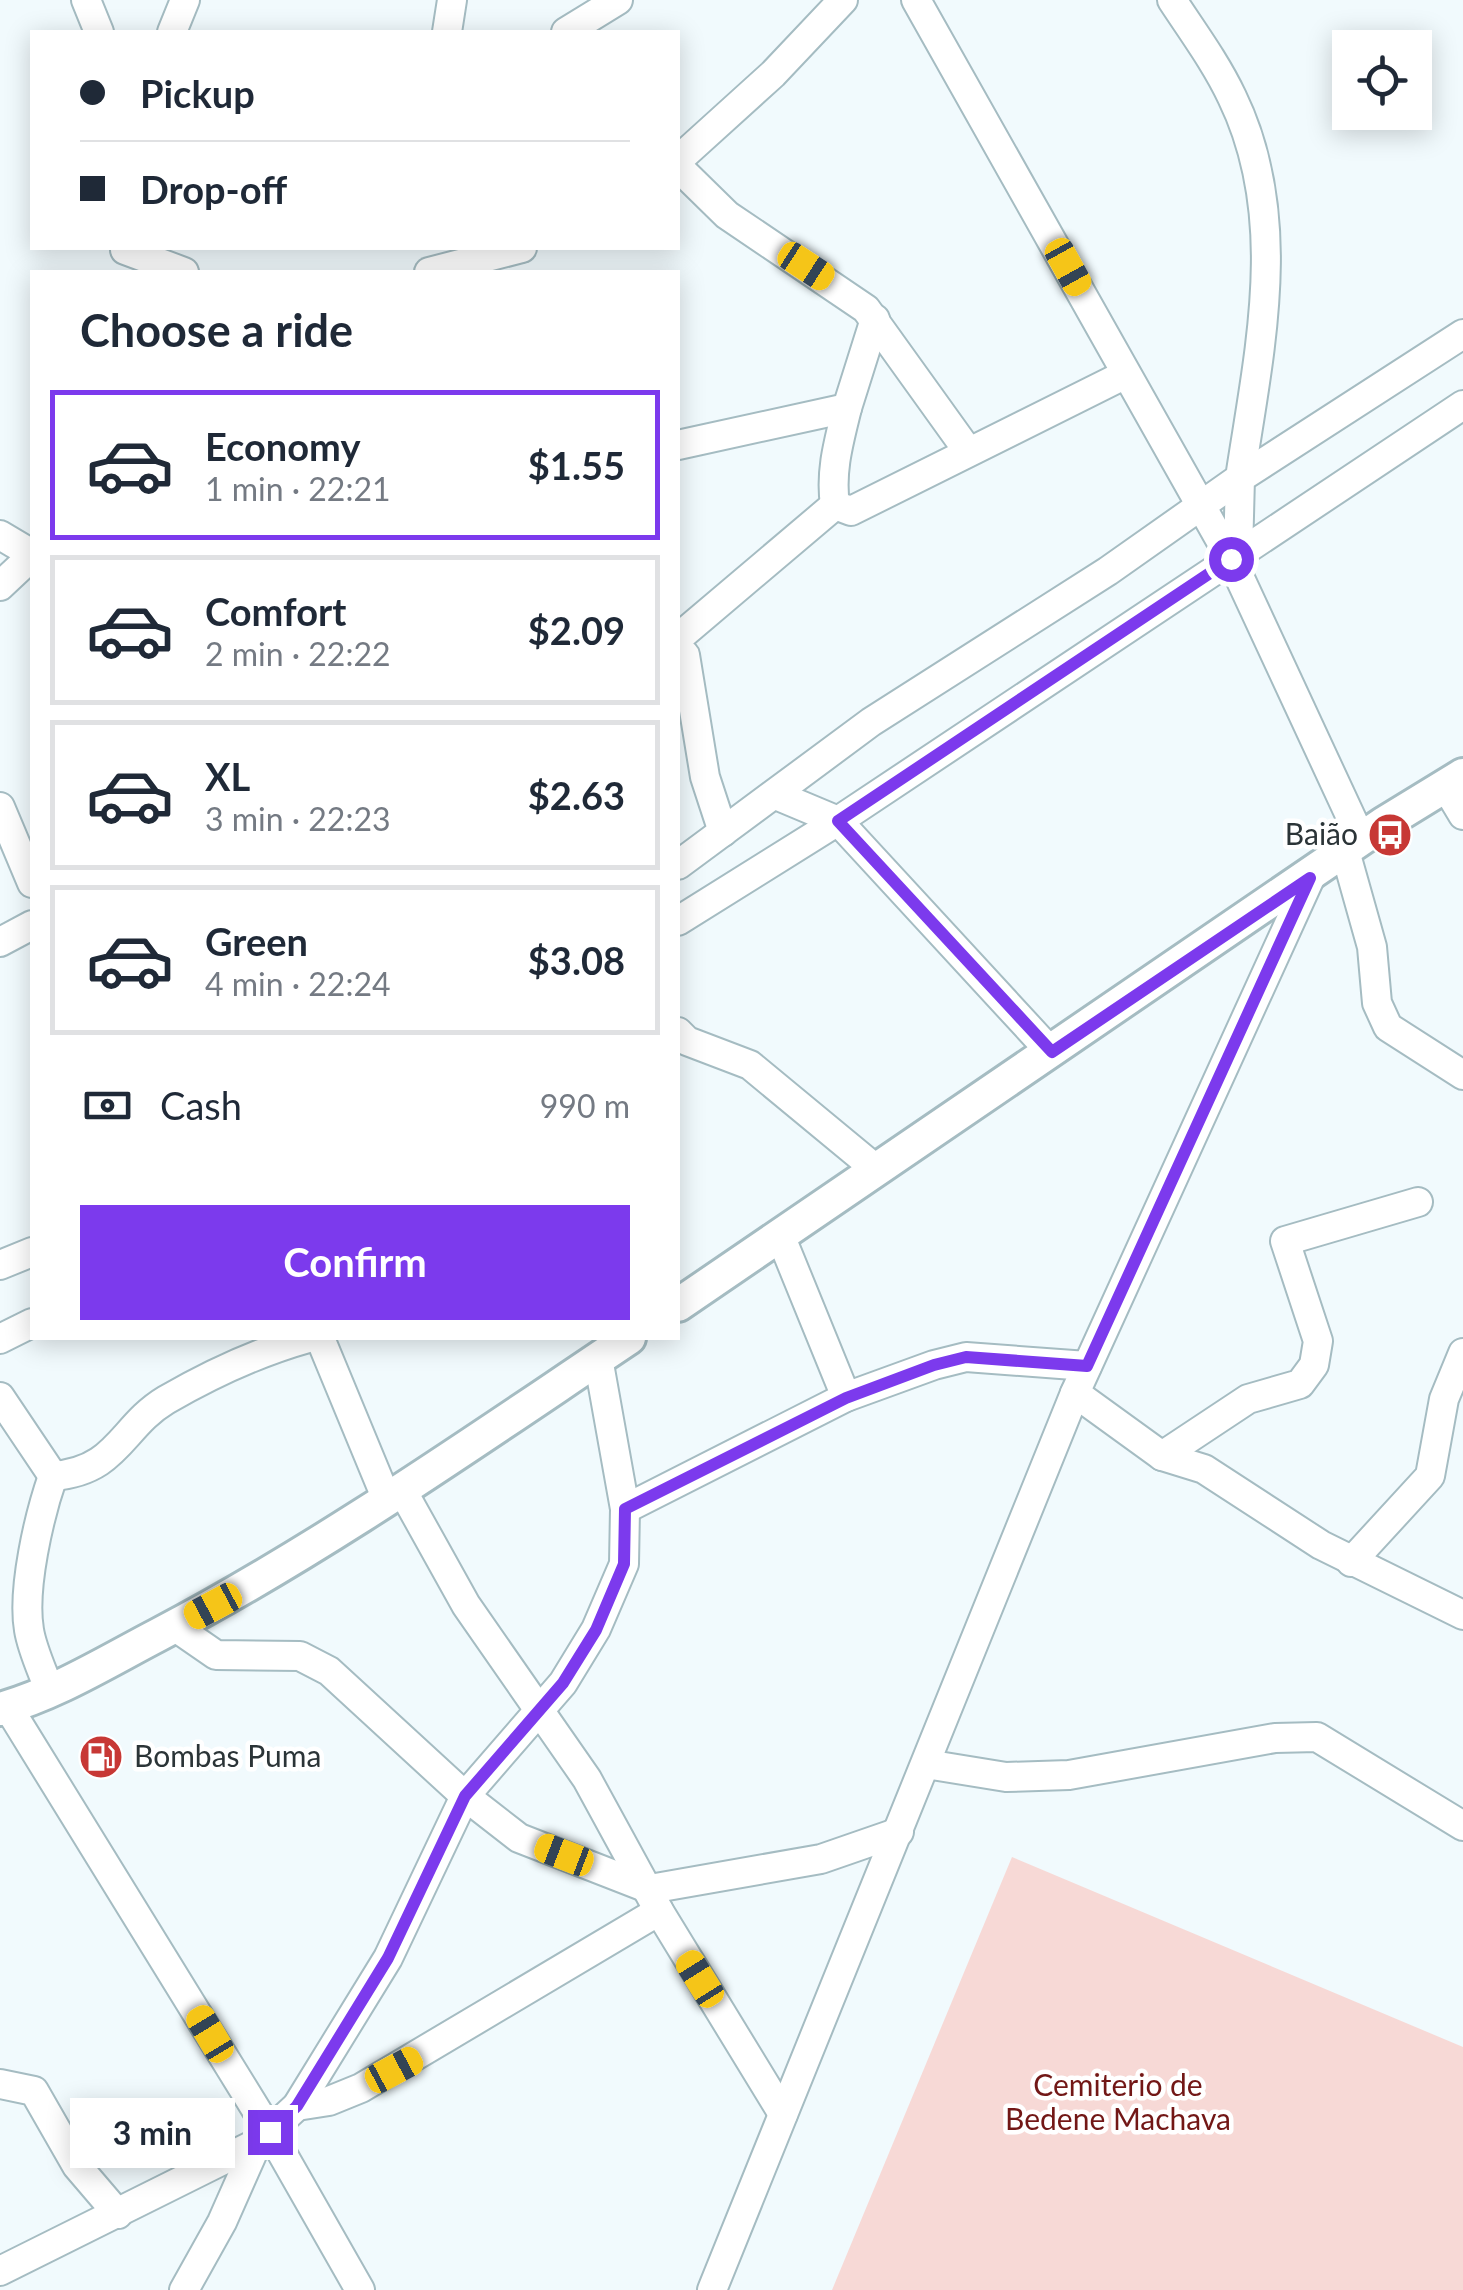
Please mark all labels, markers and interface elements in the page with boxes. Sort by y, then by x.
map controls [1332,30,1432,130]
button: locate [1332,30,1432,130]
text: Pickup [140,70,255,116]
text: Drop-off [140,166,287,212]
car [1040,233,1096,301]
car [773,237,839,295]
text: Choose a ride [80,303,353,357]
icon: car [85,420,175,510]
text: Economy [205,423,360,469]
text: $1.55 [528,442,625,488]
text: 1 min · 22:21 [205,469,391,508]
route start [1209,537,1254,582]
icon: car [85,585,175,675]
text: Comfort [205,588,346,634]
text: $2.09 [528,607,625,653]
text: 2 min · 22:22 [205,634,391,673]
icon: car [85,750,175,840]
text: XL [205,753,250,799]
text: $2.63 [528,772,625,818]
text: 3 min · 22:23 [205,799,391,838]
bus stop icon: Baião [1367,812,1413,858]
place label: Baião [1285,815,1358,851]
icon: car [85,915,175,1005]
text: Green [205,918,308,964]
text: $3.08 [528,937,625,983]
text: 4 min · 22:24 [205,964,391,1003]
icon: cash [80,1078,135,1133]
text: Cash [160,1082,242,1128]
text: 990 m [540,1086,630,1125]
button: Confirm [80,1205,630,1320]
car [179,1579,247,1633]
fuel station icon: Bombas Puma [78,1734,124,1780]
place label: Bombas Puma [134,1737,321,1773]
car [531,1830,597,1880]
car [671,1946,729,2012]
car [182,2001,238,2067]
car [360,2043,428,2097]
park label: Cemiterio de Bedene Machava [1005,2066,1231,2136]
callout: 3 min [70,2097,235,2167]
route end [248,2110,293,2155]
text: 3 min [113,2113,192,2152]

